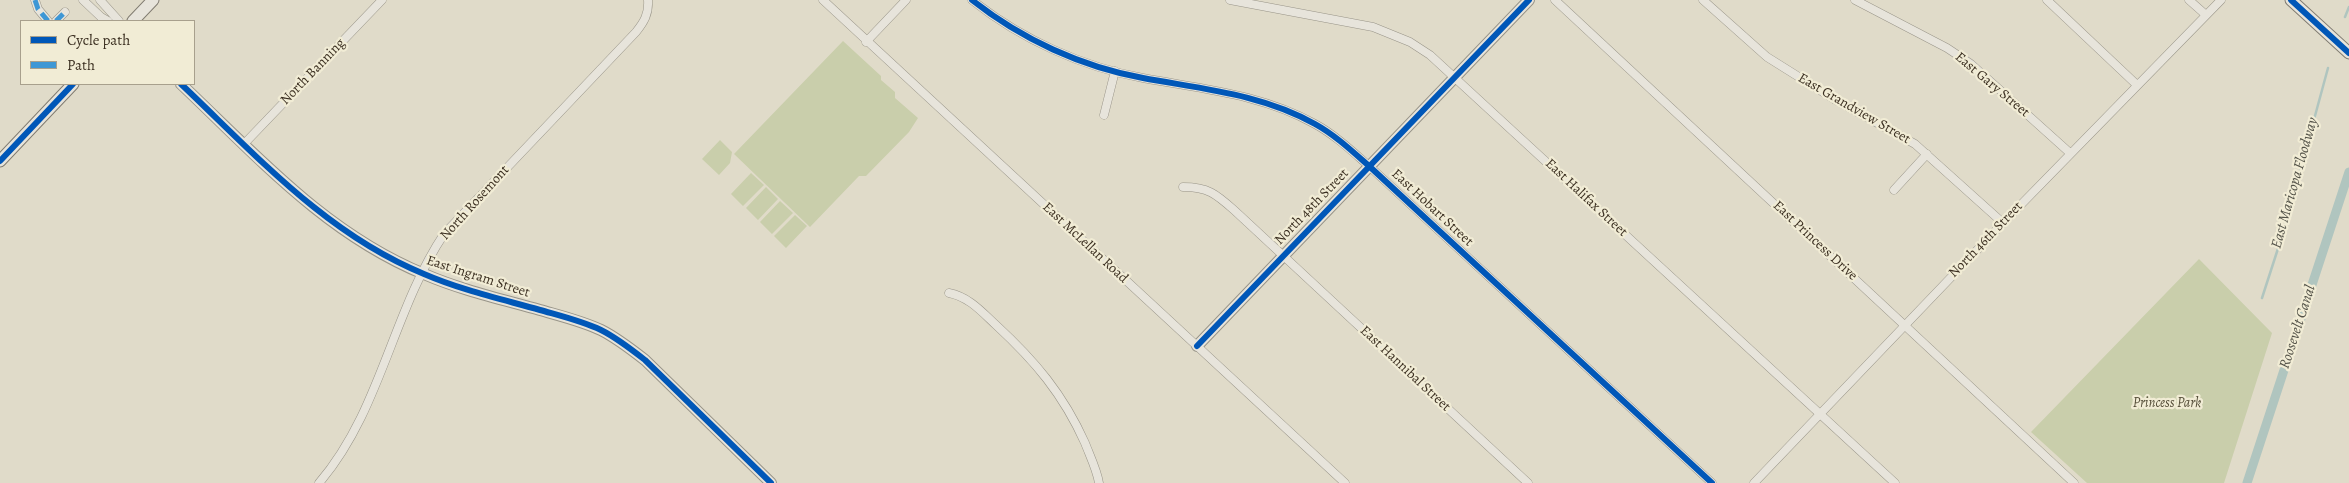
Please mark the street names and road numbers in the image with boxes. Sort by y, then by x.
street label: North Banning [277,35,349,109]
street label: East Gary Street [1951,49,2033,121]
street label: East Grandview Street [1795,70,1913,148]
street label: East Halifax Street [1541,156,1631,240]
street label: North Rosemont [437,162,513,244]
street label: North 48th Street [1271,165,1353,249]
street label: East Hobart Street [1388,166,1476,250]
street label: East Princess Drive [1769,198,1861,284]
street label: East McLellan Road [1039,199,1131,287]
street label: North 46th Street [1946,199,2026,281]
street label: East Ingram Street [424,252,532,302]
street label: East Hannibal Street [1356,323,1454,415]

